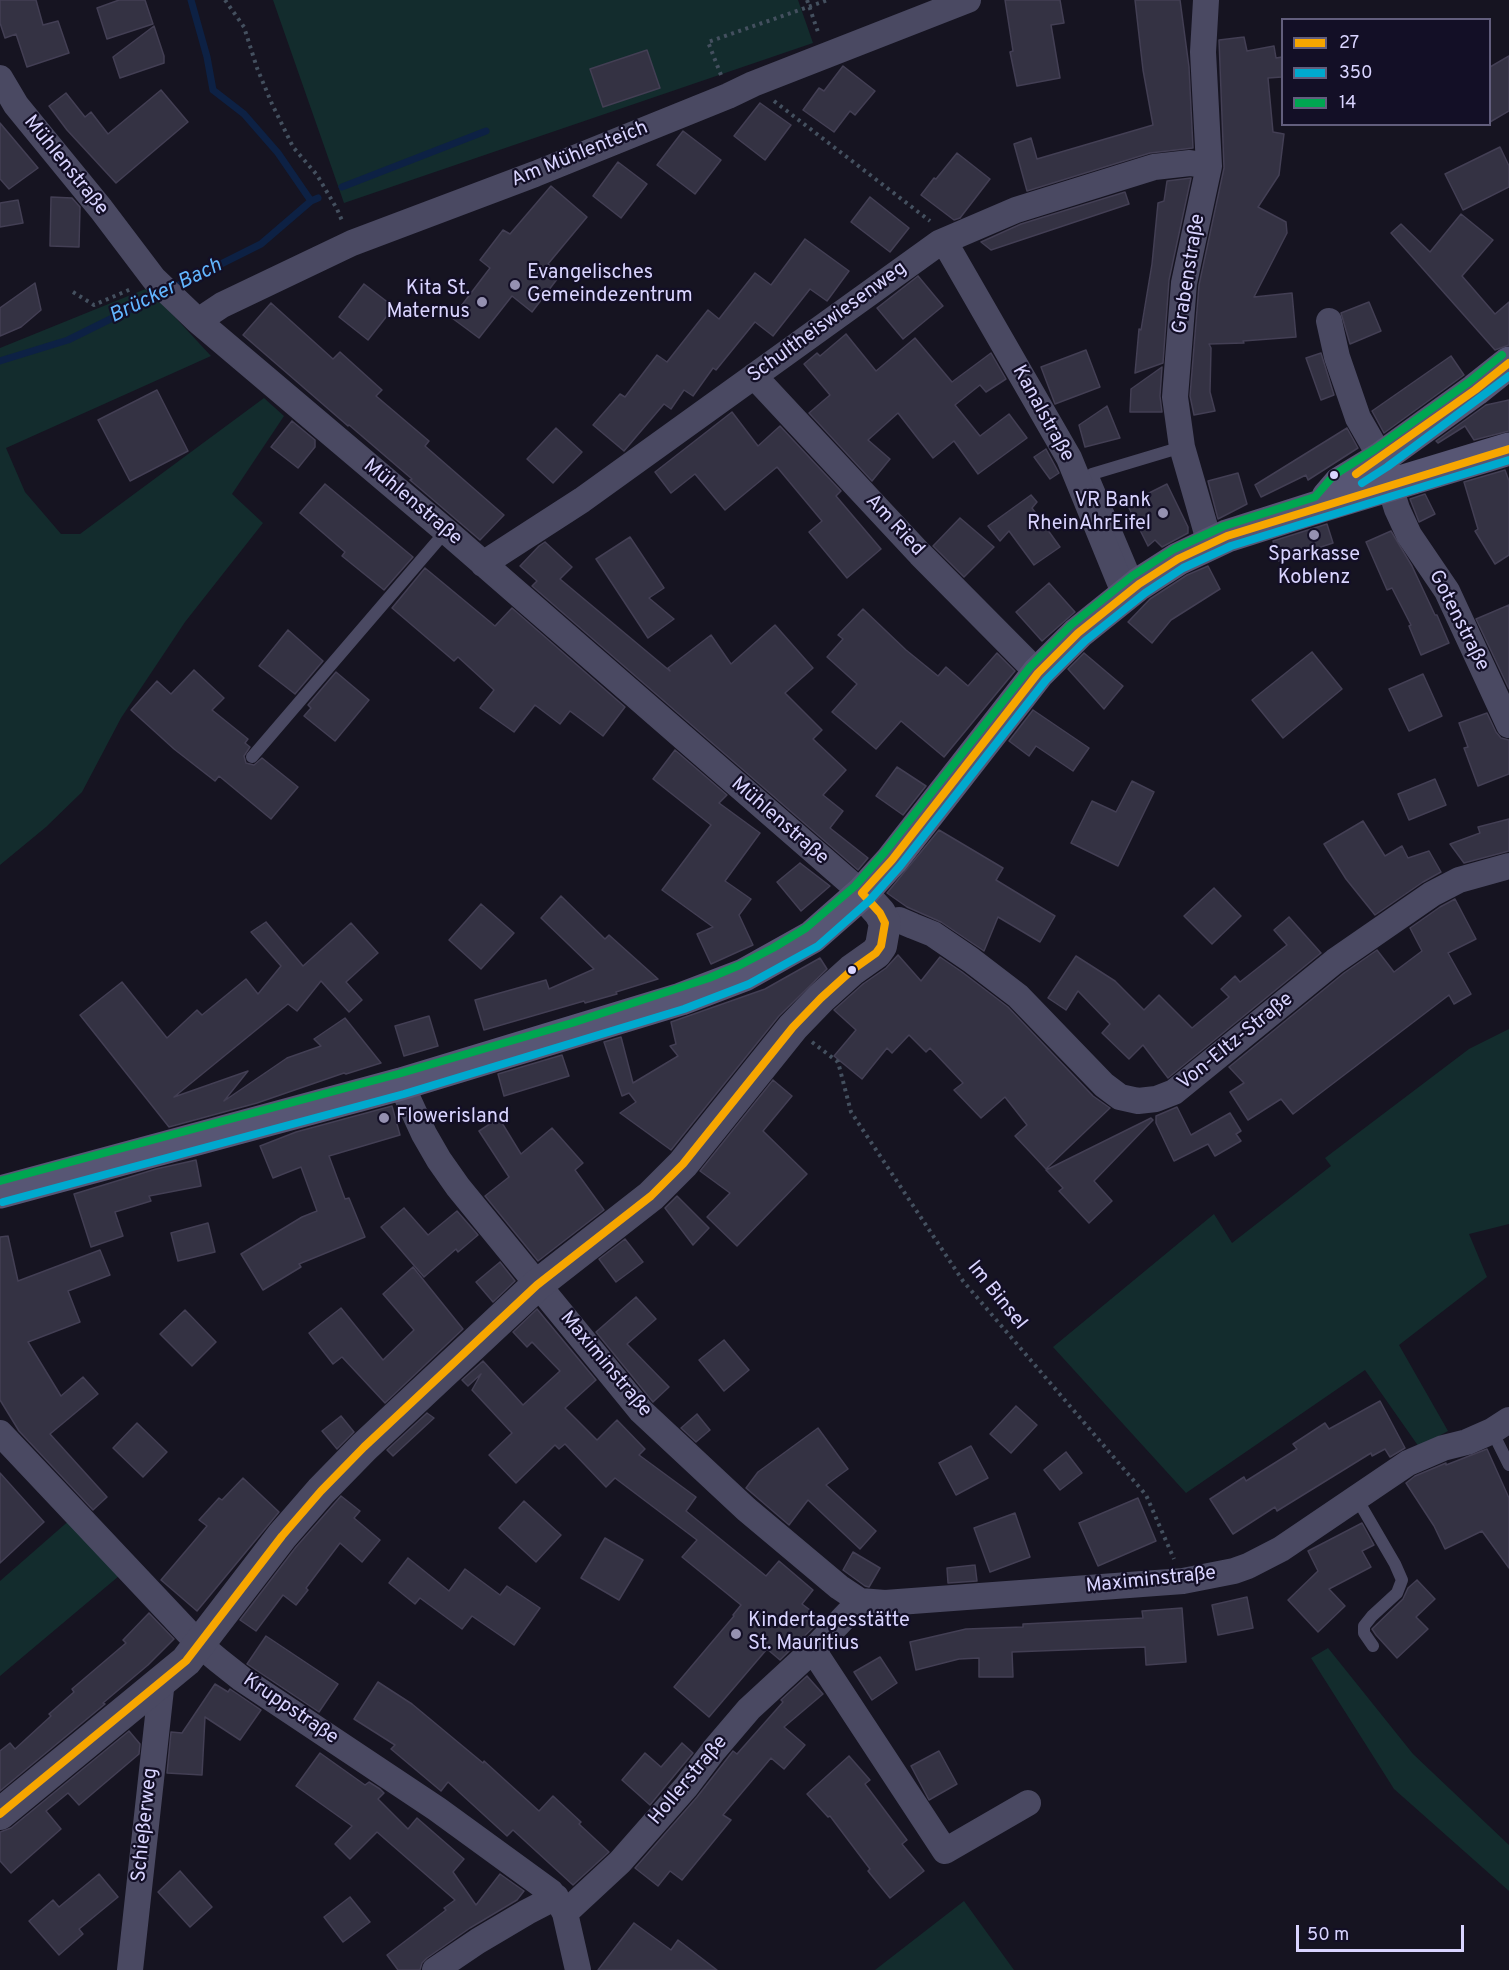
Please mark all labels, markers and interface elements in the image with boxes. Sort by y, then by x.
legend [1281,18,1491,126]
text: 27 [1339,32,1359,55]
text: 350 [1339,62,1373,85]
text: 14 [1339,92,1357,115]
street label: Mühlenstraße [17,111,113,221]
street label: Am Mühlenteich [508,117,652,193]
street label: Grabenstraße [1169,212,1211,336]
water label: Brücker Bach [106,254,226,330]
street label: Schultheiswiesenweg [744,257,912,389]
place label: Evangelisches Gemeindezentrum [527,262,693,309]
place label: Kita St. Maternus [386,278,470,325]
marker: Evangelisches Gemeindezentrum [508,278,522,292]
marker: Kita St. Maternus [475,295,489,309]
street label: Kanalstraße [1006,362,1078,466]
street label: Mühlenstraße [358,455,466,551]
unlabelled marker [1328,469,1340,481]
street label: Am Ried [859,490,929,562]
place label: VR Bank RheinAhrEifel [1027,490,1151,537]
marker: VR Bank RheinAhrEifel [1156,506,1170,520]
marker: Sparkasse Koblenz [1307,528,1321,542]
place label: Sparkasse Koblenz [1268,544,1360,591]
street label: Gotenstraße [1422,567,1494,675]
street label: Mühlenstraße [725,773,833,871]
unlabelled marker [846,964,858,976]
street label: Von-Eltz-Straße [1173,988,1299,1096]
place label: Flowerisland [396,1106,509,1130]
marker: Flowerisland [377,1111,391,1125]
street label: Im Binsel [961,1257,1031,1335]
street label: Maximinstraße [554,1307,656,1423]
street label: Maximinstraße [1085,1562,1217,1600]
place label: Kindertagesstätte St. Mauritius [748,1610,910,1657]
marker: Kindertagesstätte St. Mauritius [729,1627,743,1641]
street label: Kruppstraße [238,1669,342,1751]
street label: Hollerstraße [644,1731,734,1831]
street label: Schießerweg [128,1767,164,1883]
scale bar [1299,1913,1467,1951]
text: 50 m [1307,1924,1349,1947]

